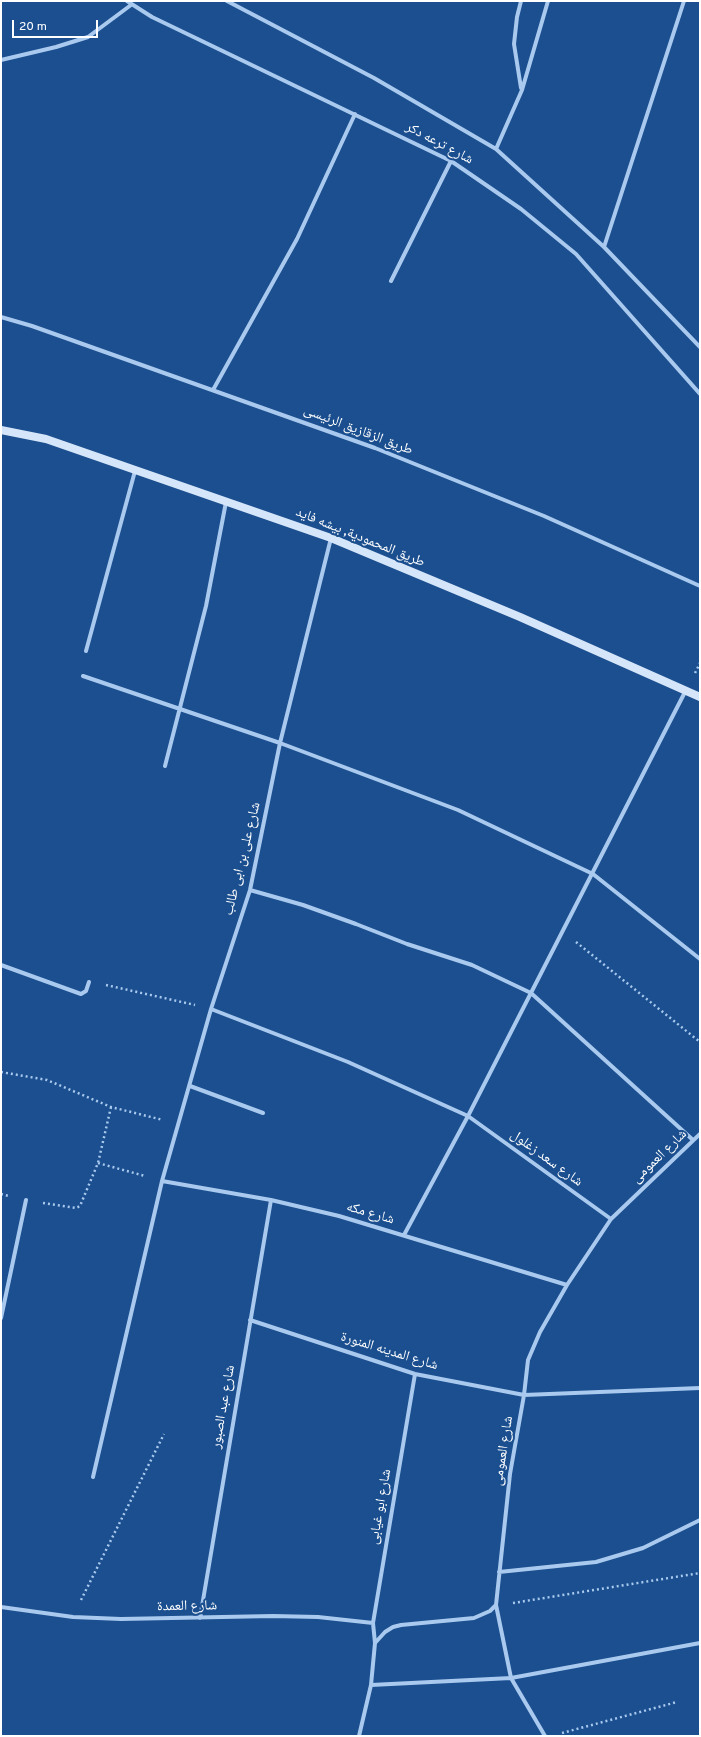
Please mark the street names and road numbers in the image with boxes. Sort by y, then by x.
street label: شارع ترعه دكر [402,119,476,169]
street label: طريق الزقازيق الرئيسى [301,402,415,460]
street label: طريق المحمودية, بيشه فايد [293,504,427,572]
street label: شارع على بن ابى طالب [221,801,265,917]
street label: شارع سعد زغلول [506,1127,586,1191]
street label: شارع العمومى [629,1127,691,1187]
street label: شارع مكه [344,1199,396,1229]
street label: شارع المدينه المنورة [338,1329,440,1375]
street label: شارع عبد الصبور [208,1364,240,1450]
street label: شارع العمومى [490,1415,518,1487]
street label: شارع ابو غيابى [366,1468,396,1546]
street label: شارع العمدة [157,1598,217,1616]

